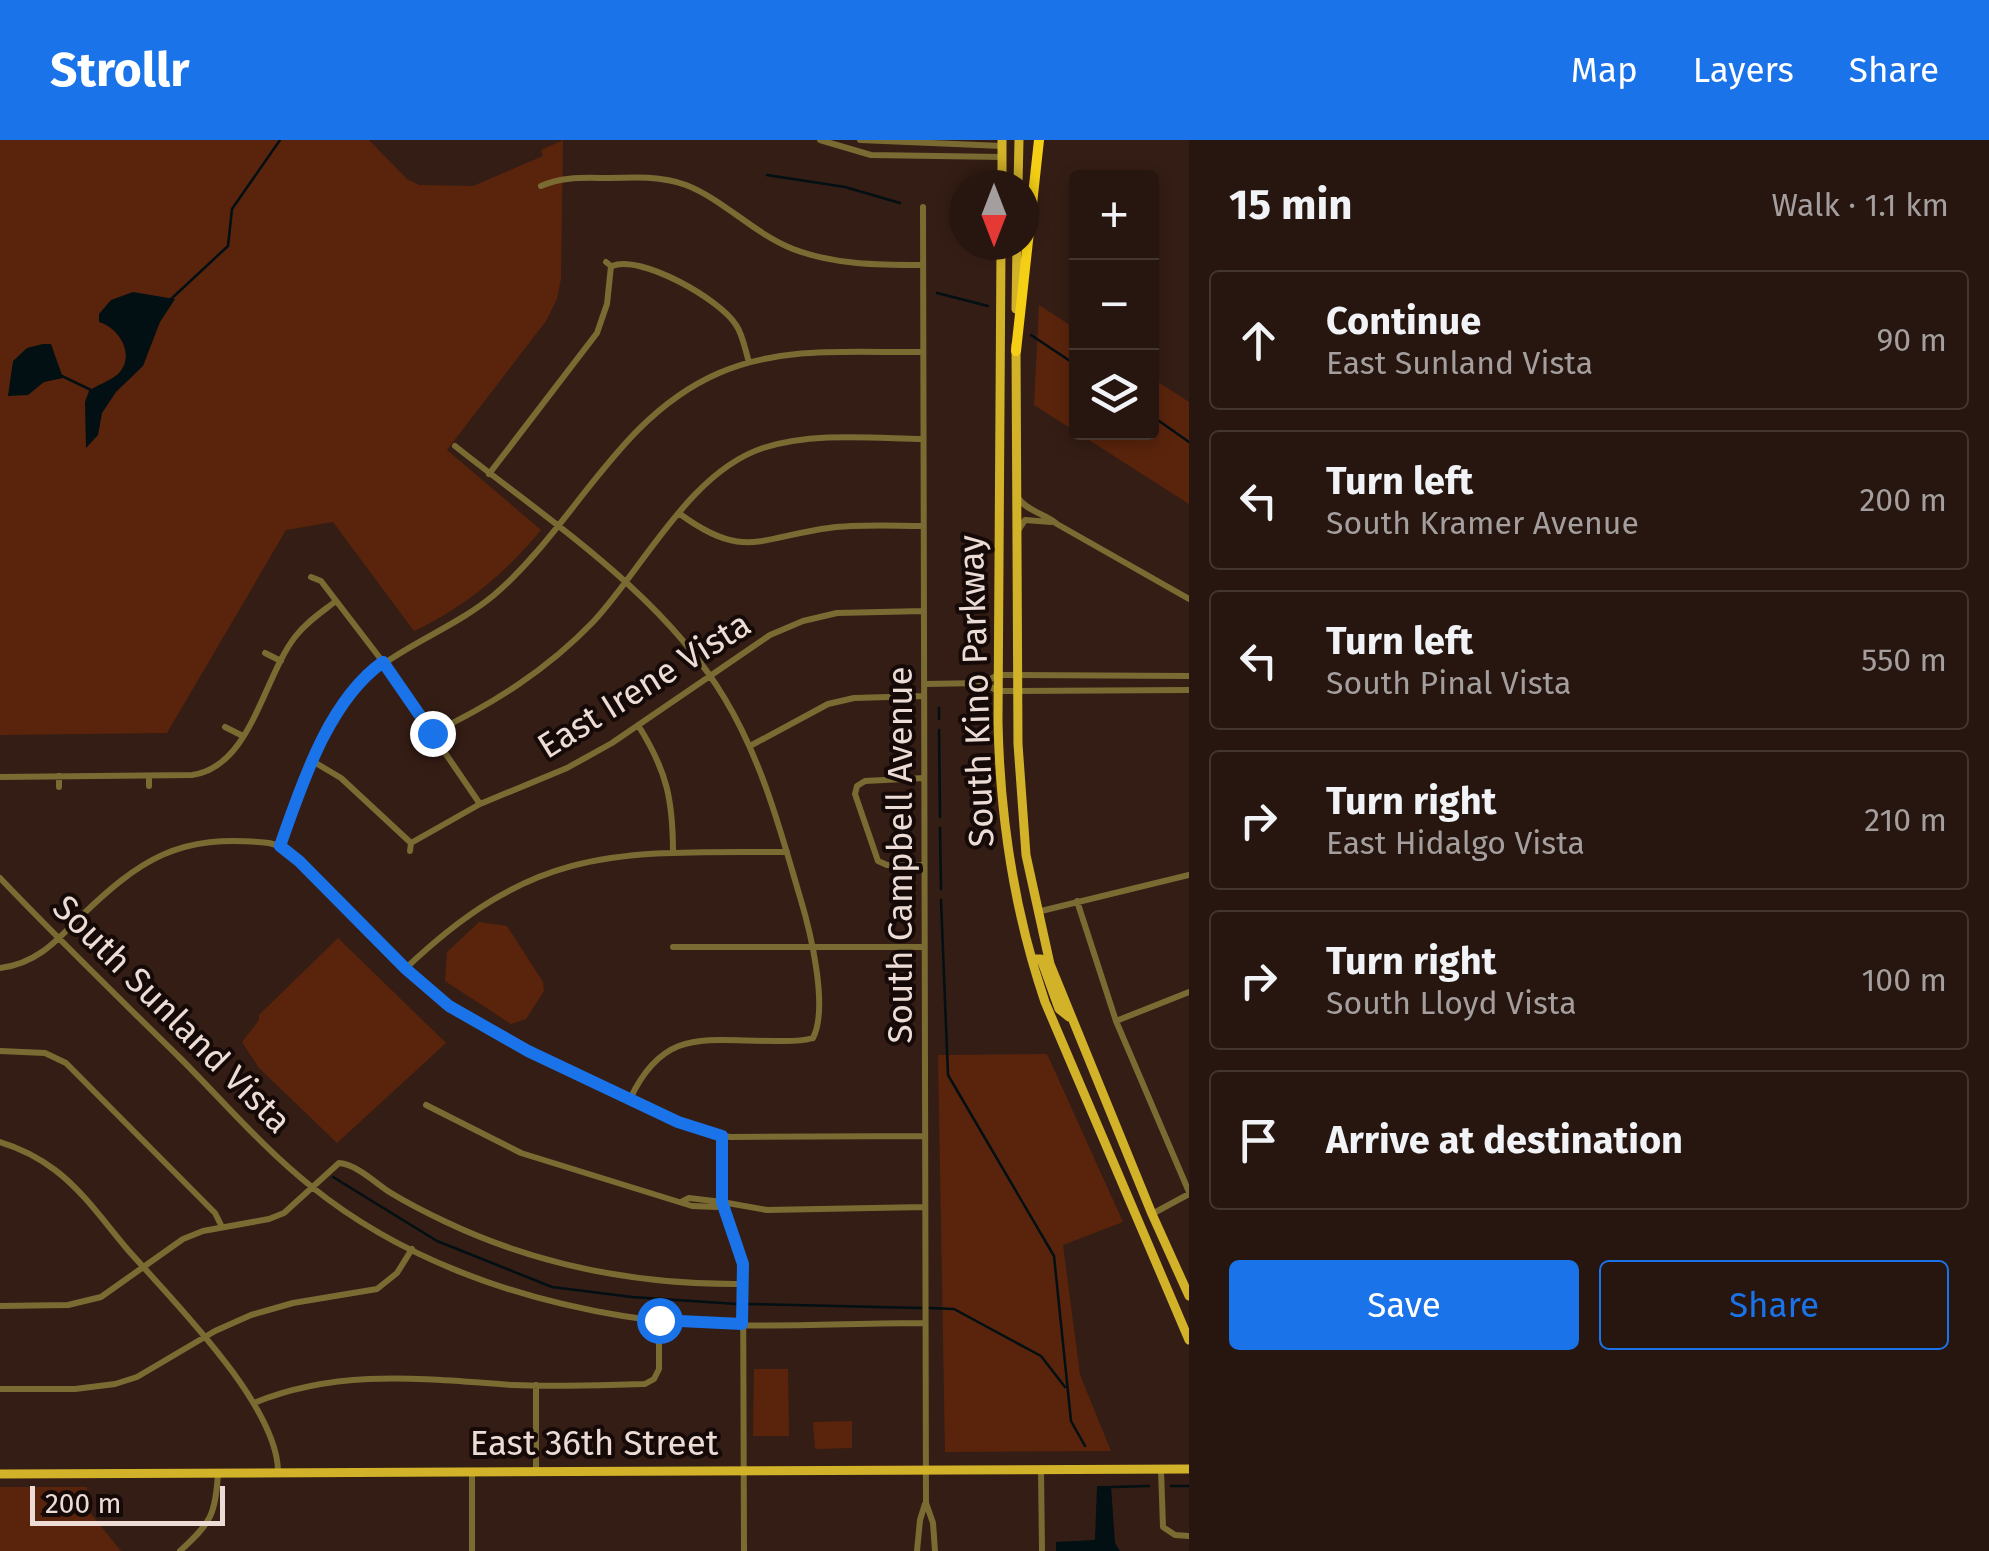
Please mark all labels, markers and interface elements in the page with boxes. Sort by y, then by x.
text: Strollr [50,41,190,99]
text: Map [1571,49,1638,91]
text: Layers [1693,49,1794,91]
text: Share [1849,49,1939,91]
north arrow [949,170,1039,260]
map controls [1069,170,1159,440]
button: + [1069,170,1159,260]
text: 15 min [1229,180,1353,230]
text: Walk · 1.1 km [1772,186,1949,224]
button: − [1069,260,1159,350]
text: Continue [1326,298,1481,344]
icon: ahead [1231,313,1286,368]
text: 90 m [1876,321,1947,359]
text: East Sunland Vista [1326,344,1593,382]
button: layers [1069,350,1159,440]
text: Turn left [1326,458,1473,504]
icon: left [1231,473,1286,528]
text: 200 m [1860,481,1947,519]
text: South Kramer Avenue [1326,504,1639,542]
street label: South Kino Parkway [950,534,1002,848]
street label: East Irene Vista [530,603,758,767]
text: Turn left [1326,618,1473,664]
icon: left [1231,633,1286,688]
text: 550 m [1861,641,1947,679]
text: South Pinal Vista [1326,664,1571,702]
street label: South Campbell Avenue [879,666,921,1044]
route end [410,711,456,757]
text: Turn right [1326,778,1496,824]
icon: right [1231,793,1286,848]
text: 210 m [1864,801,1947,839]
text: East Hidalgo Vista [1326,824,1585,862]
street label: South Sunland Vista [44,886,300,1142]
text: Turn right [1326,938,1496,984]
icon: right [1231,953,1286,1008]
text: 100 m [1862,961,1947,999]
text: South Lloyd Vista [1326,984,1577,1022]
icon: arrive [1231,1113,1286,1168]
text: Arrive at destination [1326,1117,1683,1163]
button: Save [1229,1260,1579,1350]
button: Share [1599,1260,1949,1350]
route start [637,1298,683,1344]
street label: East 36th Street [470,1422,719,1464]
scale bar [30,1481,225,1526]
text: 200 m [45,1487,122,1520]

